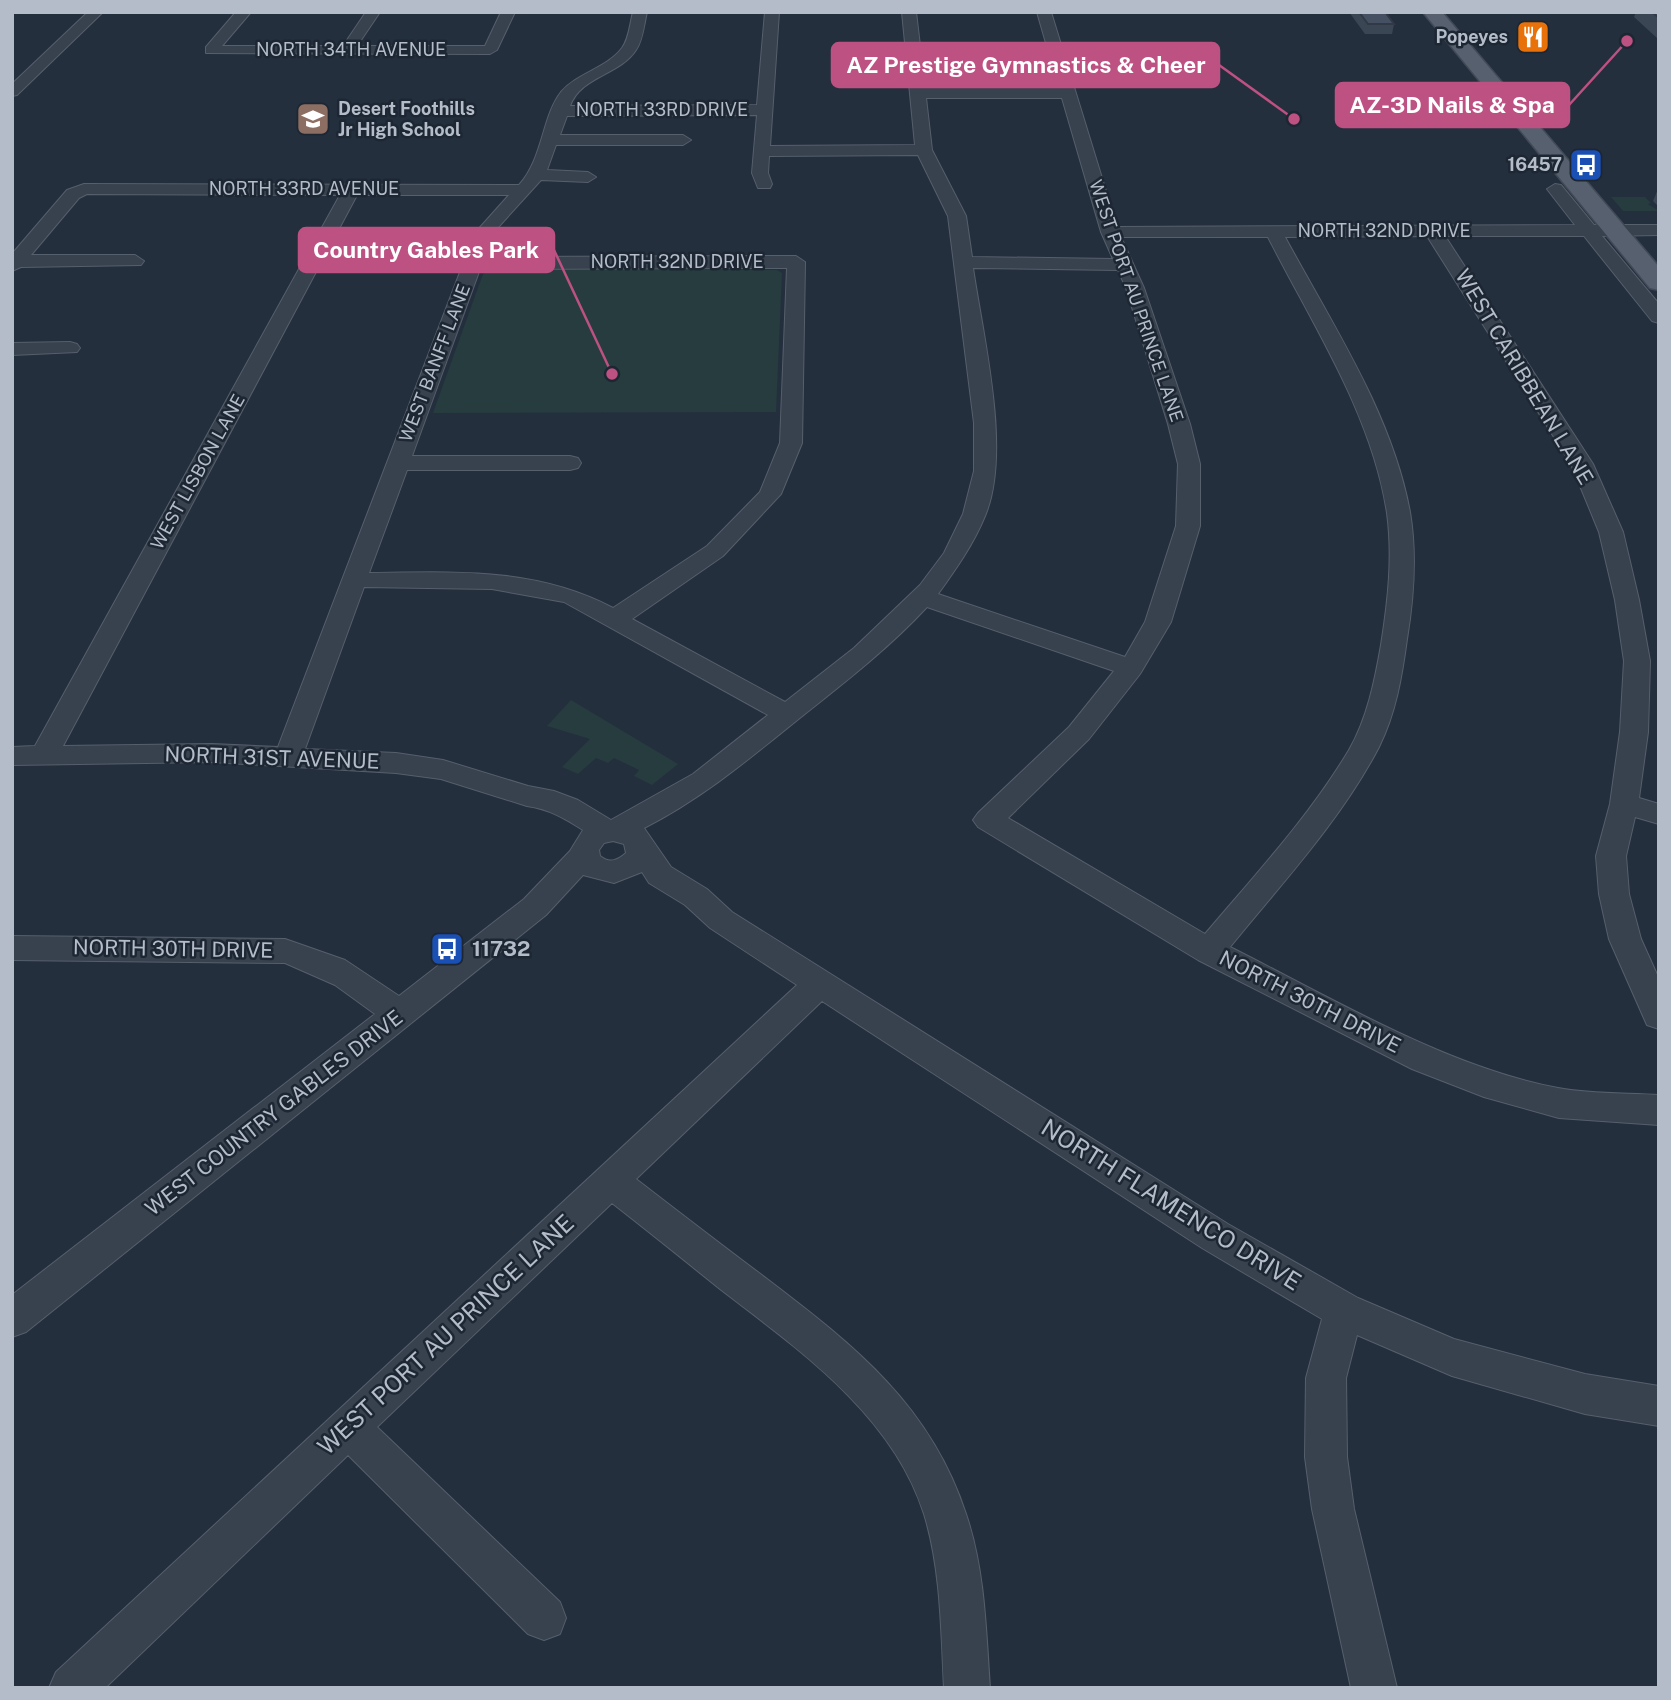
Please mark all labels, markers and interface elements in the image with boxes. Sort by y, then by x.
restaurant icon: Popeyes [1514,18,1552,56]
place label: Popeyes [1435,26,1508,47]
street label: NORTH 34TH AVENUE [256,39,446,60]
callout: AZ Prestige Gymnastics & Cheer [832,43,1219,87]
text: AZ Prestige Gymnastics & Cheer [846,51,1206,78]
callout: AZ-3D Nails & Spa [1336,83,1569,127]
text: AZ-3D Nails & Spa [1349,91,1555,118]
place label: Desert Foothills Jr High School [338,98,475,140]
street label: NORTH 33RD DRIVE [576,99,748,120]
school or university icon: Desert Foothills Jr High School [294,100,332,138]
bus stop icon: 16457 [1567,146,1605,184]
place label: 16457 [1507,154,1562,175]
street label: WEST PORT AU PRINCE LANE [1085,177,1188,425]
street label: NORTH 33RD AVENUE [209,178,399,199]
street label: NORTH 32ND DRIVE [1297,220,1471,241]
callout: Country Gables Park [299,228,554,272]
text: Country Gables Park [313,236,539,263]
street label: NORTH 32ND DRIVE [590,251,764,272]
street label: WEST CARIBBEAN LANE [1450,264,1599,489]
street label: WEST BANFF LANE [395,281,474,445]
street label: WEST LISBON LANE [146,391,249,553]
street label: NORTH 31ST AVENUE [164,741,380,774]
bus stop icon: 11732 [428,930,466,968]
street label: NORTH 30TH DRIVE [73,934,273,963]
place label: 11732 [472,936,530,961]
street label: NORTH 30TH DRIVE [1215,945,1405,1058]
street label: WEST COUNTRY GABLES DRIVE [140,1004,407,1221]
street label: NORTH FLAMENCO DRIVE [1037,1113,1306,1296]
street label: WEST PORT AU PRINCE LANE [312,1208,579,1460]

